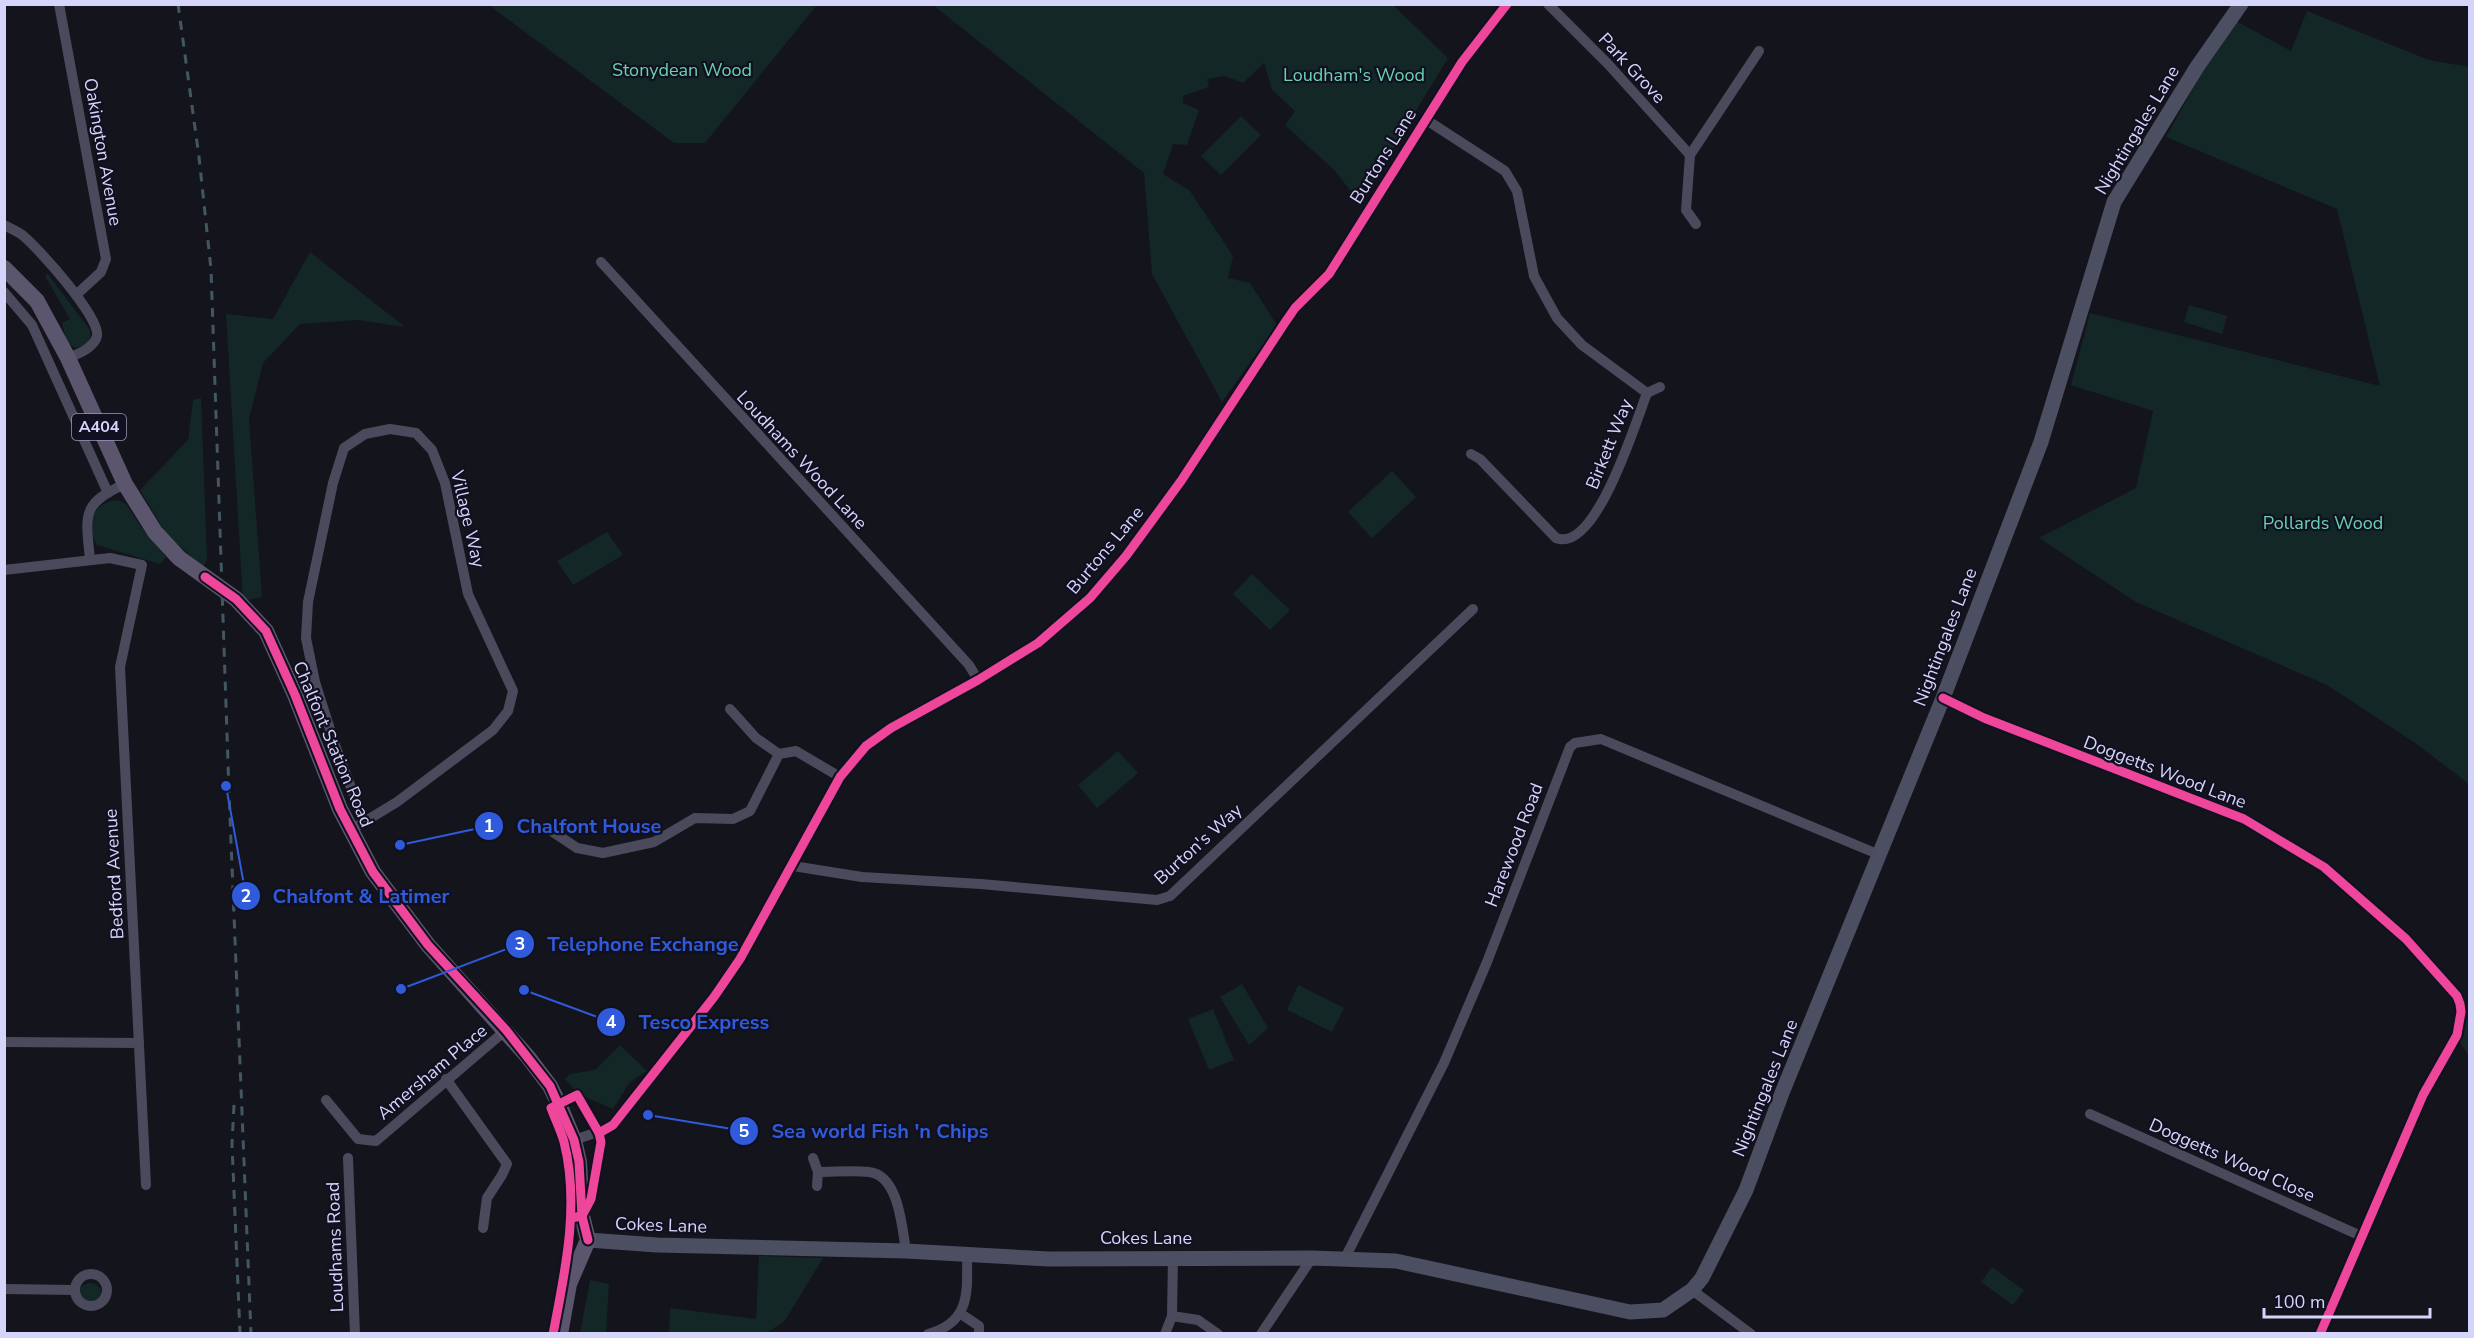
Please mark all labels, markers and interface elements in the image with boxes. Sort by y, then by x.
street label: Park Grove [1593,27,1671,109]
park label: Stonydean Wood [612,58,752,82]
street label: Nightingales Lane [2089,61,2185,199]
park label: Loudham's Wood [1283,63,1425,87]
street label: Oakington Avenue [78,76,128,228]
street label: Burtons Lane [1344,104,1422,208]
street label: Loudhams Wood Lane [731,385,873,535]
street label: Birkett Way [1580,394,1638,493]
road number: A404 [72,414,126,440]
street label: Village Way [445,467,491,571]
street label: Burtons Lane [1061,501,1149,599]
park label: Pollards Wood [2263,511,2383,535]
street label: Nightingales Lane [1908,564,1982,710]
street label: Chalfont Station Road [287,657,379,831]
street label: Doggetts Wood Lane [2080,730,2250,814]
street label: Harewood Road [1479,780,1549,910]
street label: Burton's Way [1149,798,1248,890]
callout: Chalfont House [474,807,673,845]
street label: Bedford Avenue [99,808,129,940]
text: Chalfont House [517,813,662,840]
text: 1 [484,814,494,838]
callout: Chalfont & Latimer [231,877,462,915]
text: Chalfont & Latimer [273,883,450,910]
text: 2 [241,884,251,908]
callout: Telephone Exchange [505,925,750,963]
text: Telephone Exchange [547,931,739,958]
text: 3 [515,932,525,956]
callout: Tesco Express [596,1003,781,1041]
text: Tesco Express [639,1009,769,1036]
text: 4 [606,1010,617,1034]
street label: Nightingales Lane [1726,1016,1804,1160]
street label: Amersham Place [372,1019,492,1125]
callout: Sea world Fish 'n Chips [729,1112,1000,1150]
street label: Doggetts Wood Close [2145,1113,2319,1207]
text: Sea world Fish 'n Chips [772,1118,989,1145]
text: 5 [739,1119,750,1143]
street label: Loudhams Road [321,1181,349,1313]
street label: Cokes Lane [614,1211,708,1239]
street label: Cokes Lane [1100,1226,1192,1250]
scale bar [2264,1281,2430,1319]
text: 100 m [2273,1290,2325,1314]

